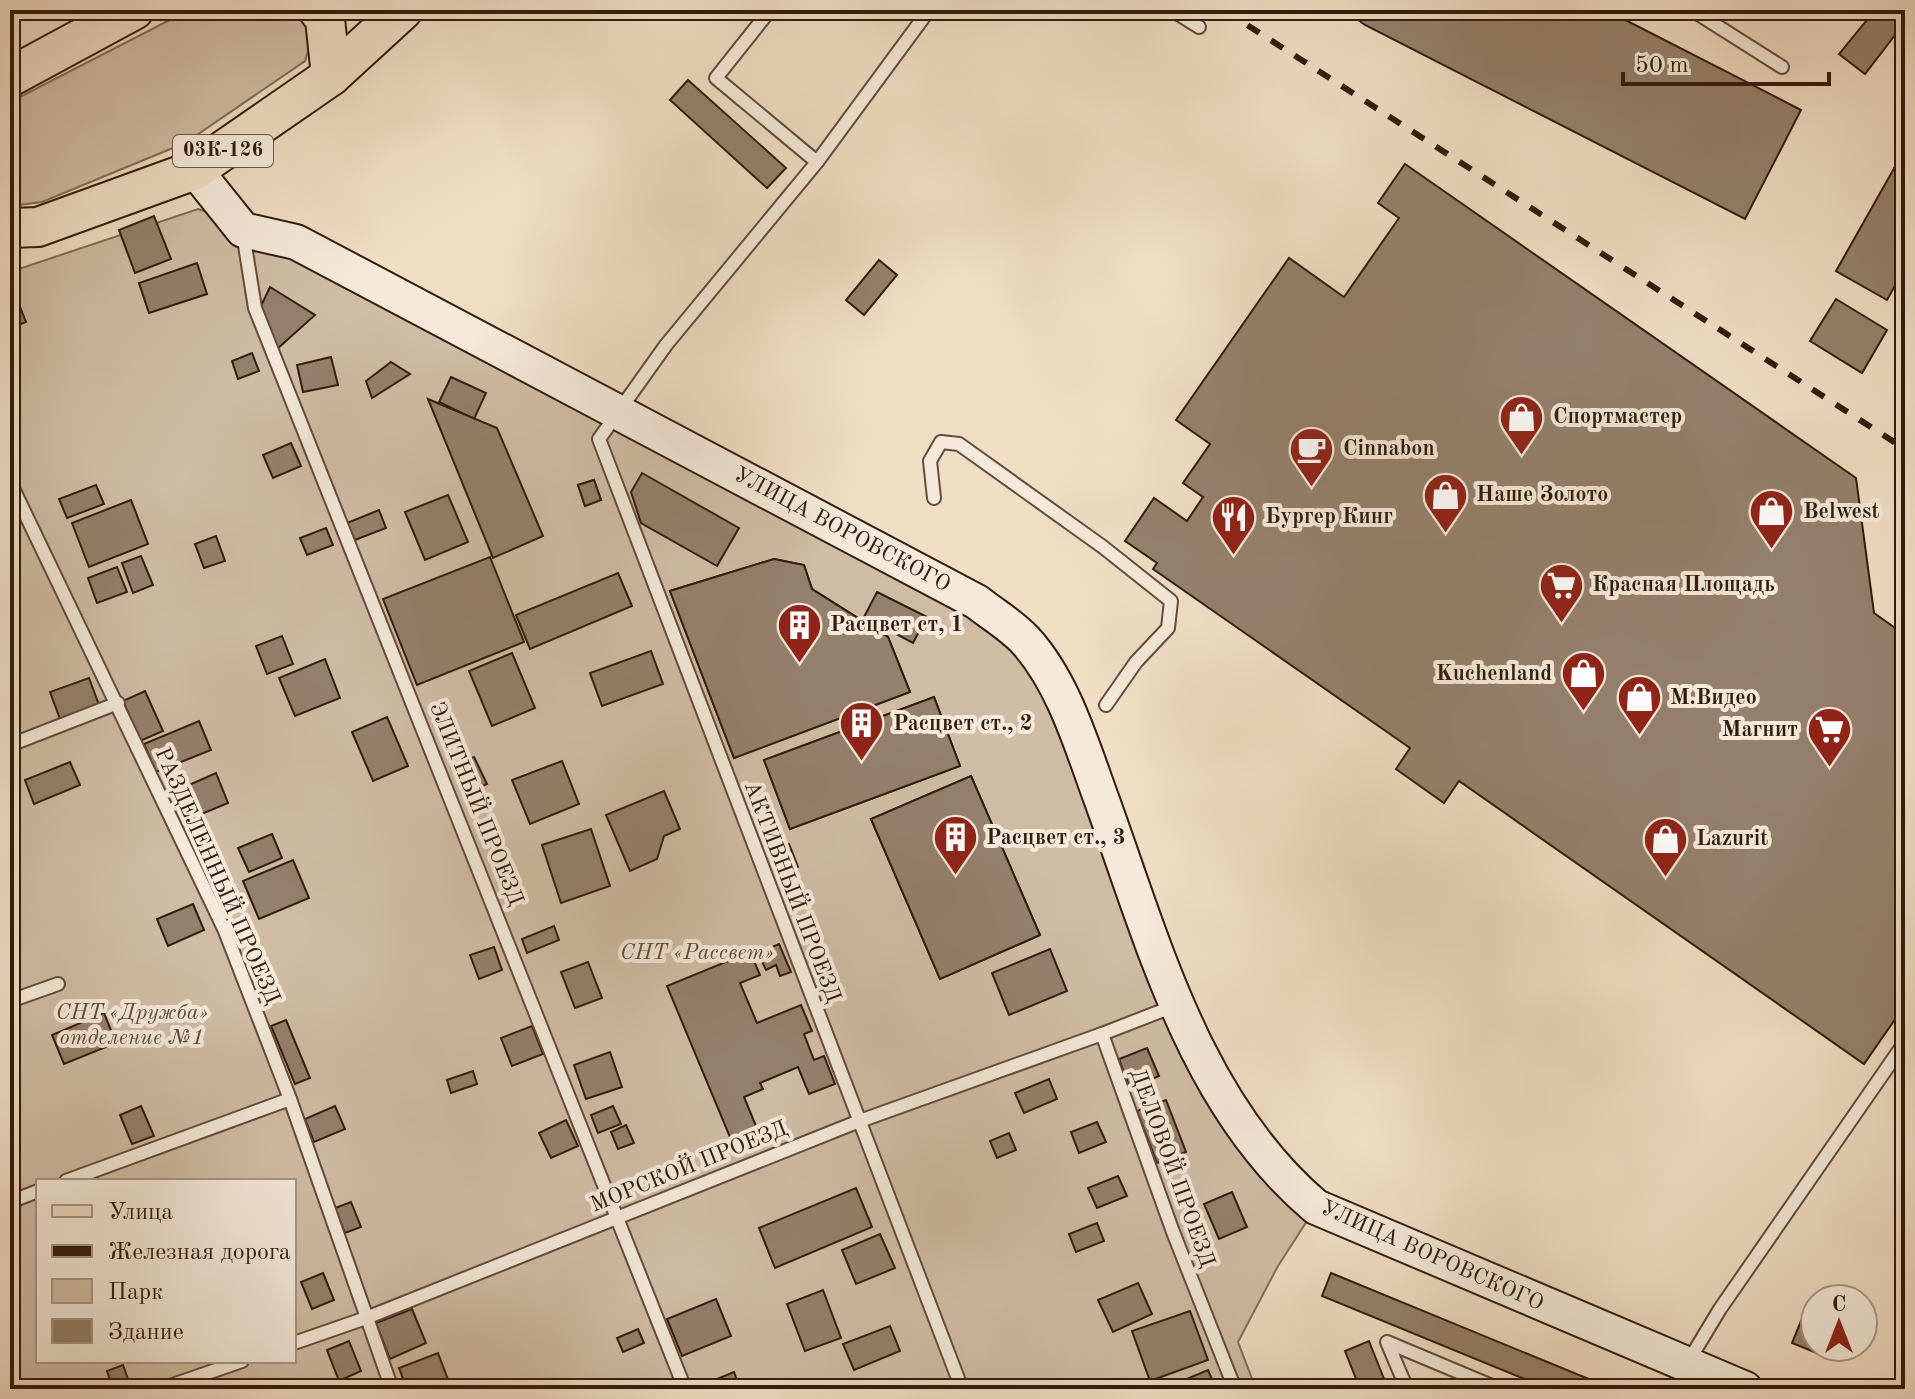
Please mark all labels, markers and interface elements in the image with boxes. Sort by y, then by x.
scale bar [1623,36,1829,86]
text: 50 m [1635,54,1689,78]
road number: 03К-126 [173,135,273,167]
shop icon: Спортмастер [1498,393,1546,456]
place label: Спортмастер [1553,406,1682,428]
cafe icon: Cinnabon [1288,425,1336,488]
place label: Cinnabon [1343,438,1435,460]
street label: УЛИЦА ВОРОВСКОГО [730,464,954,596]
shop icon: Наше Золото [1421,471,1469,534]
place label: Наше Золото [1476,484,1608,506]
shop icon: Belwest [1748,488,1796,551]
restaurant icon: Бургер Кинг [1210,493,1258,556]
place label: Belwest [1803,501,1879,523]
place label: Бургер Кинг [1265,506,1393,528]
supermarket icon: Красная Площадь [1537,561,1585,624]
place label: Красная Площадь [1592,574,1775,596]
building icon: Расцвет ст, 1 [775,601,823,664]
place label: Расцвет ст, 1 [830,614,963,636]
shop icon: Kuchenland [1559,650,1607,713]
place label: Kuchenland [1436,663,1552,685]
shop icon: М.Видео [1615,674,1663,737]
place label: М.Видео [1670,687,1757,709]
street label: ЭЛИТНЫЙ ПРОЕЗД [425,698,531,909]
building icon: Расцвет ст., 2 [838,700,886,763]
supermarket icon: Магнит [1805,706,1853,769]
place label: Расцвет ст., 2 [893,713,1032,735]
place label: Магнит [1722,719,1798,741]
street label: РАЗДЕЛЕННЫЙ ПРОЕЗД [150,743,287,1008]
street label: АКТИВНЫЙ ПРОЕЗД [740,777,848,1006]
building icon: Расцвет ст., 3 [931,814,979,877]
shop icon: Lazurit [1641,815,1689,878]
place label: Расцвет ст., 3 [986,827,1125,849]
place label: Lazurit [1696,828,1768,850]
park label: СНТ «Рассвет» [620,942,774,964]
park label: СНТ «Дружба» отделение №1 [56,1002,208,1049]
street label: ДЕЛОВОЙ ПРОЕЗД [1126,1064,1222,1270]
street label: МОРСКОЙ ПРОЕЗД [586,1114,791,1217]
legend [36,1179,296,1363]
street label: УЛИЦА ВОРОВСКОГО [1317,1197,1547,1315]
text: Улица [108,1201,173,1225]
text: Железная дорога [108,1241,291,1265]
text: Парк [108,1281,163,1305]
north arrow [1799,1283,1879,1363]
text: С [1832,1294,1846,1316]
text: Здание [108,1321,184,1345]

